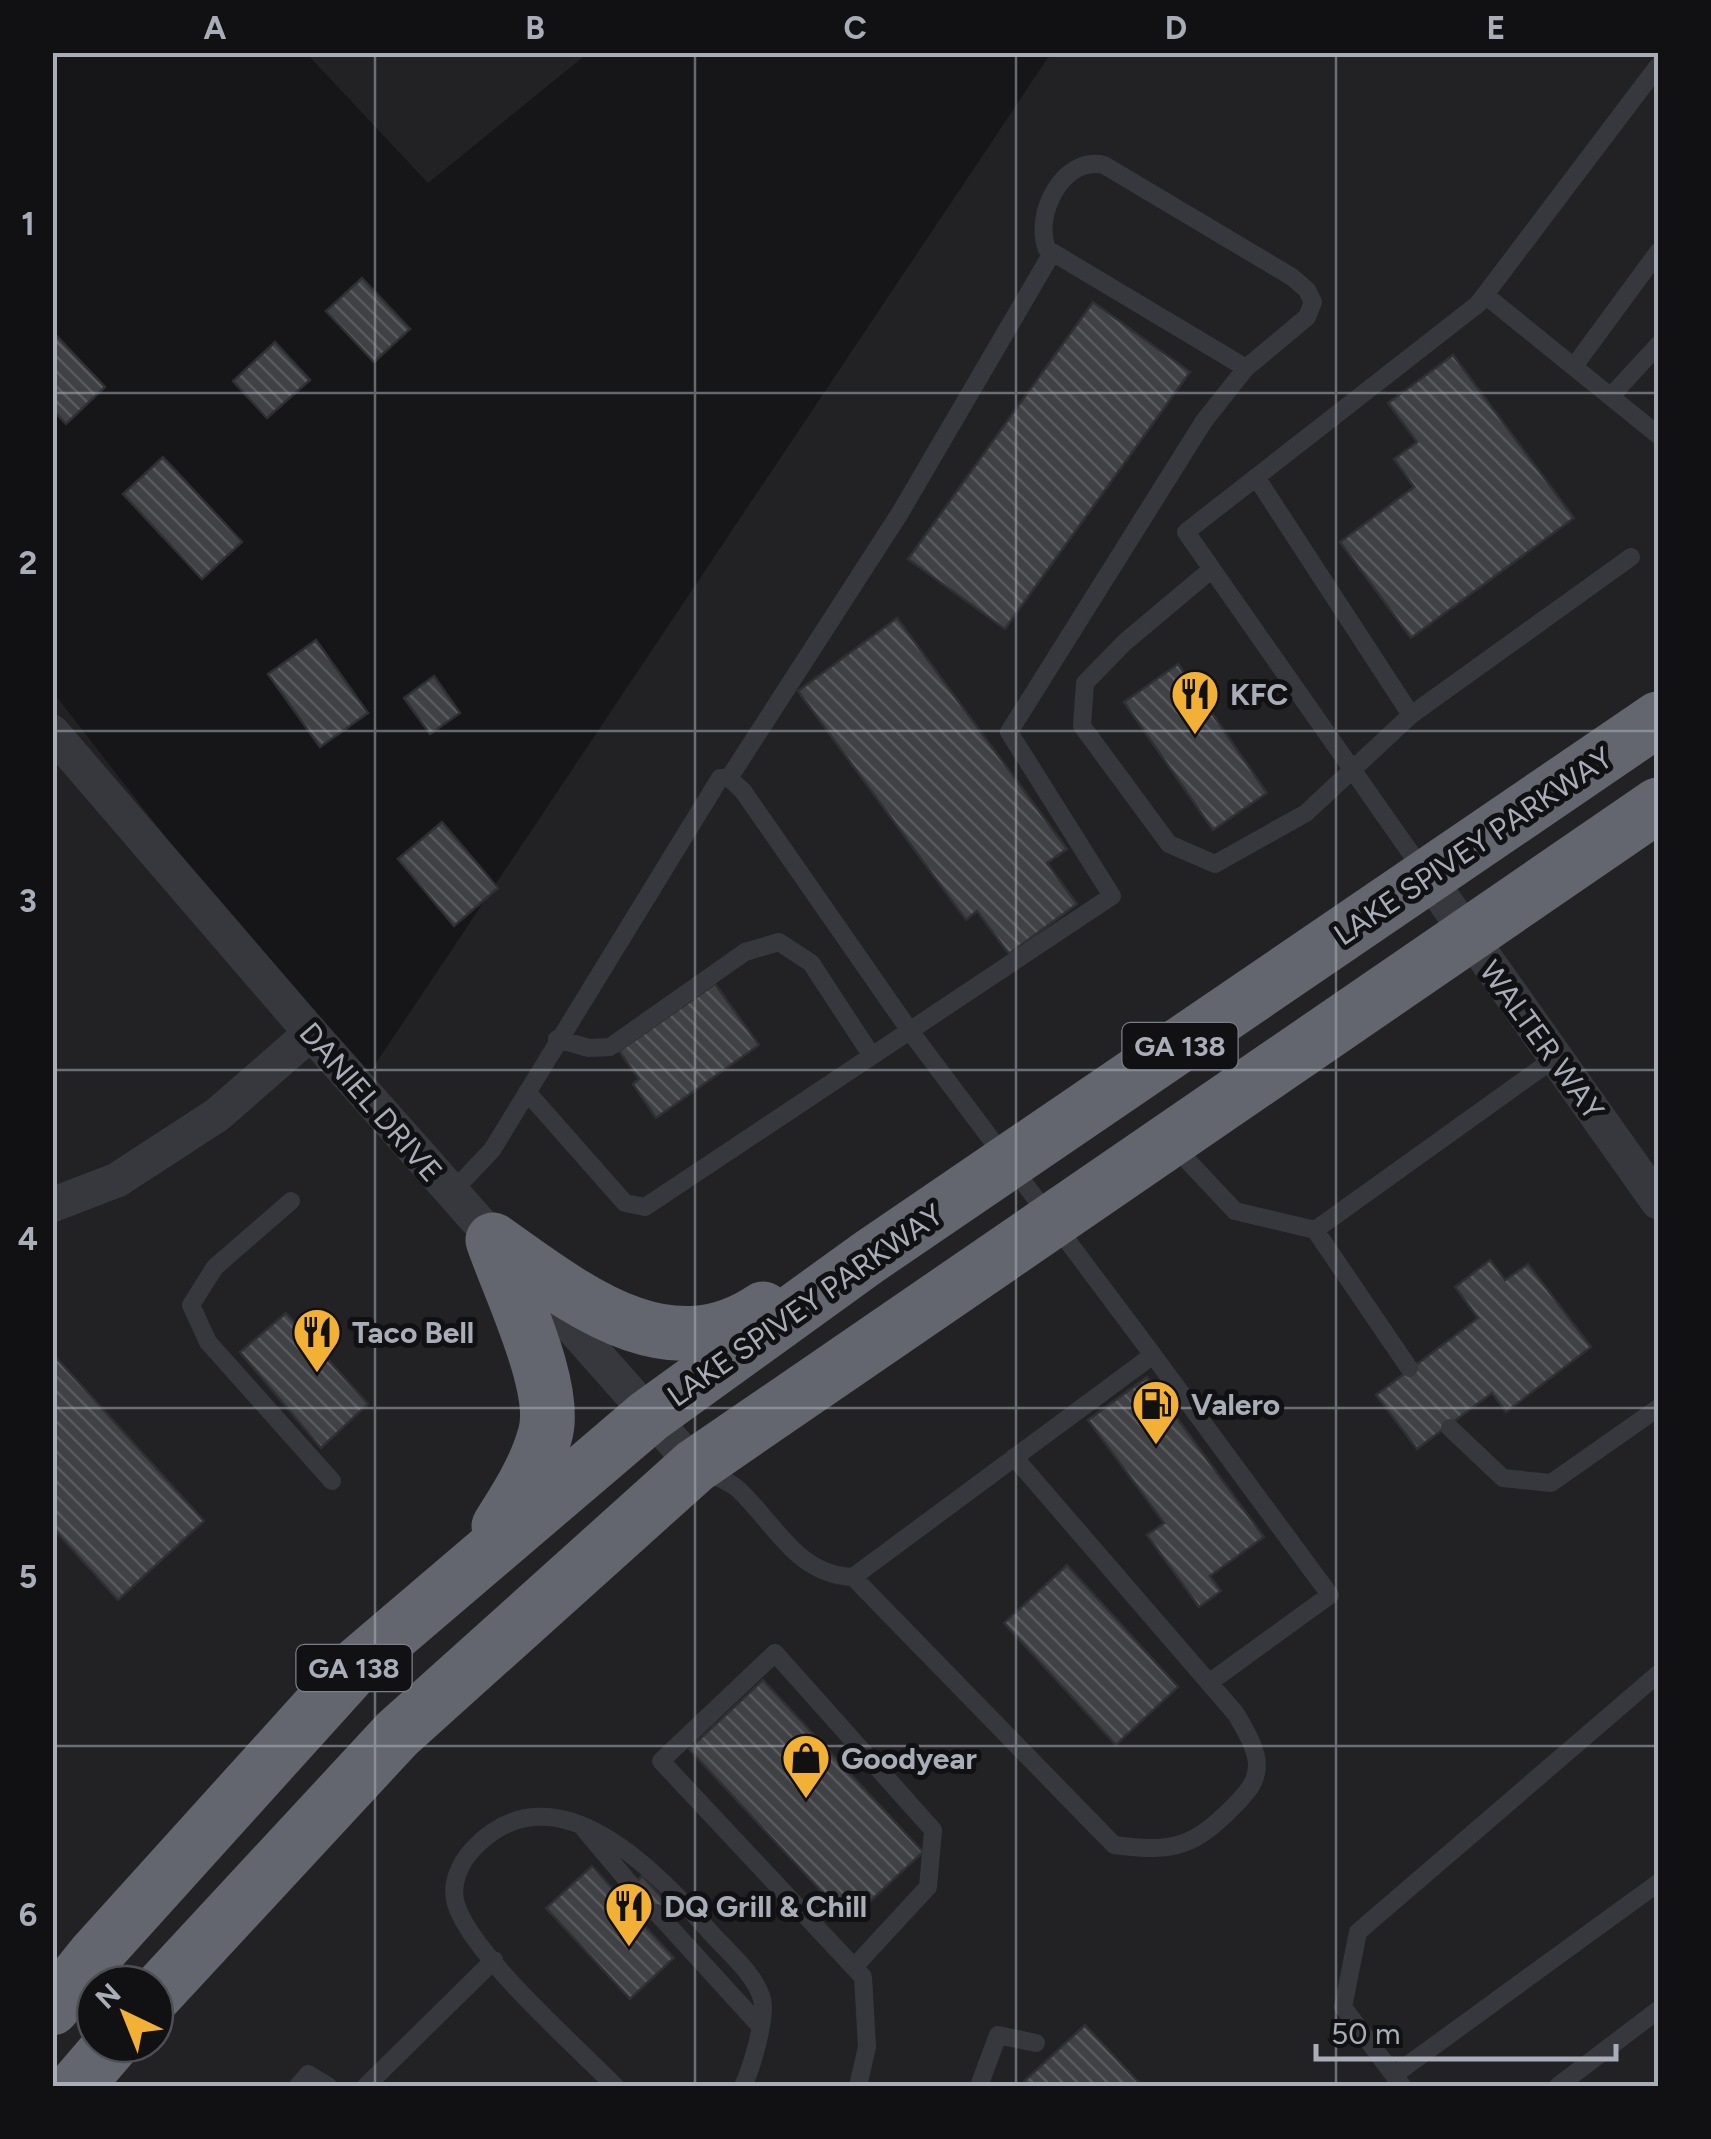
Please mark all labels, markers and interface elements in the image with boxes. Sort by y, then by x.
text: A [204,9,227,47]
text: B [525,9,545,47]
text: C [843,9,867,47]
text: D [1165,9,1187,47]
text: E [1487,9,1505,47]
text: 1 [21,205,35,243]
text: 2 [19,544,37,582]
restaurant icon: KFC [1169,668,1221,736]
place label: KFC [1230,676,1288,713]
street label: LAKE SPIVEY PARKWAY [1327,739,1619,953]
text: 3 [19,882,37,920]
street label: WALTER WAY [1472,953,1612,1127]
street label: DANIEL DRIVE [292,1015,450,1189]
road number: GA 138 [1122,1023,1238,1069]
street label: LAKE SPIVEY PARKWAY [660,1196,950,1414]
text: 4 [18,1220,38,1258]
restaurant icon: Taco Bell [291,1306,343,1374]
place label: Taco Bell [352,1314,474,1351]
fuel station icon: Valero [1130,1378,1182,1446]
place label: Valero [1191,1386,1280,1423]
text: 5 [19,1558,37,1596]
road number: GA 138 [296,1645,412,1691]
shop icon: Goodyear [780,1732,832,1800]
place label: Goodyear [841,1740,977,1777]
restaurant icon: DQ Grill & Chill [603,1880,655,1948]
place label: DQ Grill & Chill [664,1888,867,1925]
text: 6 [19,1896,37,1934]
north arrow [75,1964,175,2064]
text: N [88,1976,127,2016]
scale bar [1316,1999,1616,2061]
text: 50 m [1331,2015,1400,2052]

